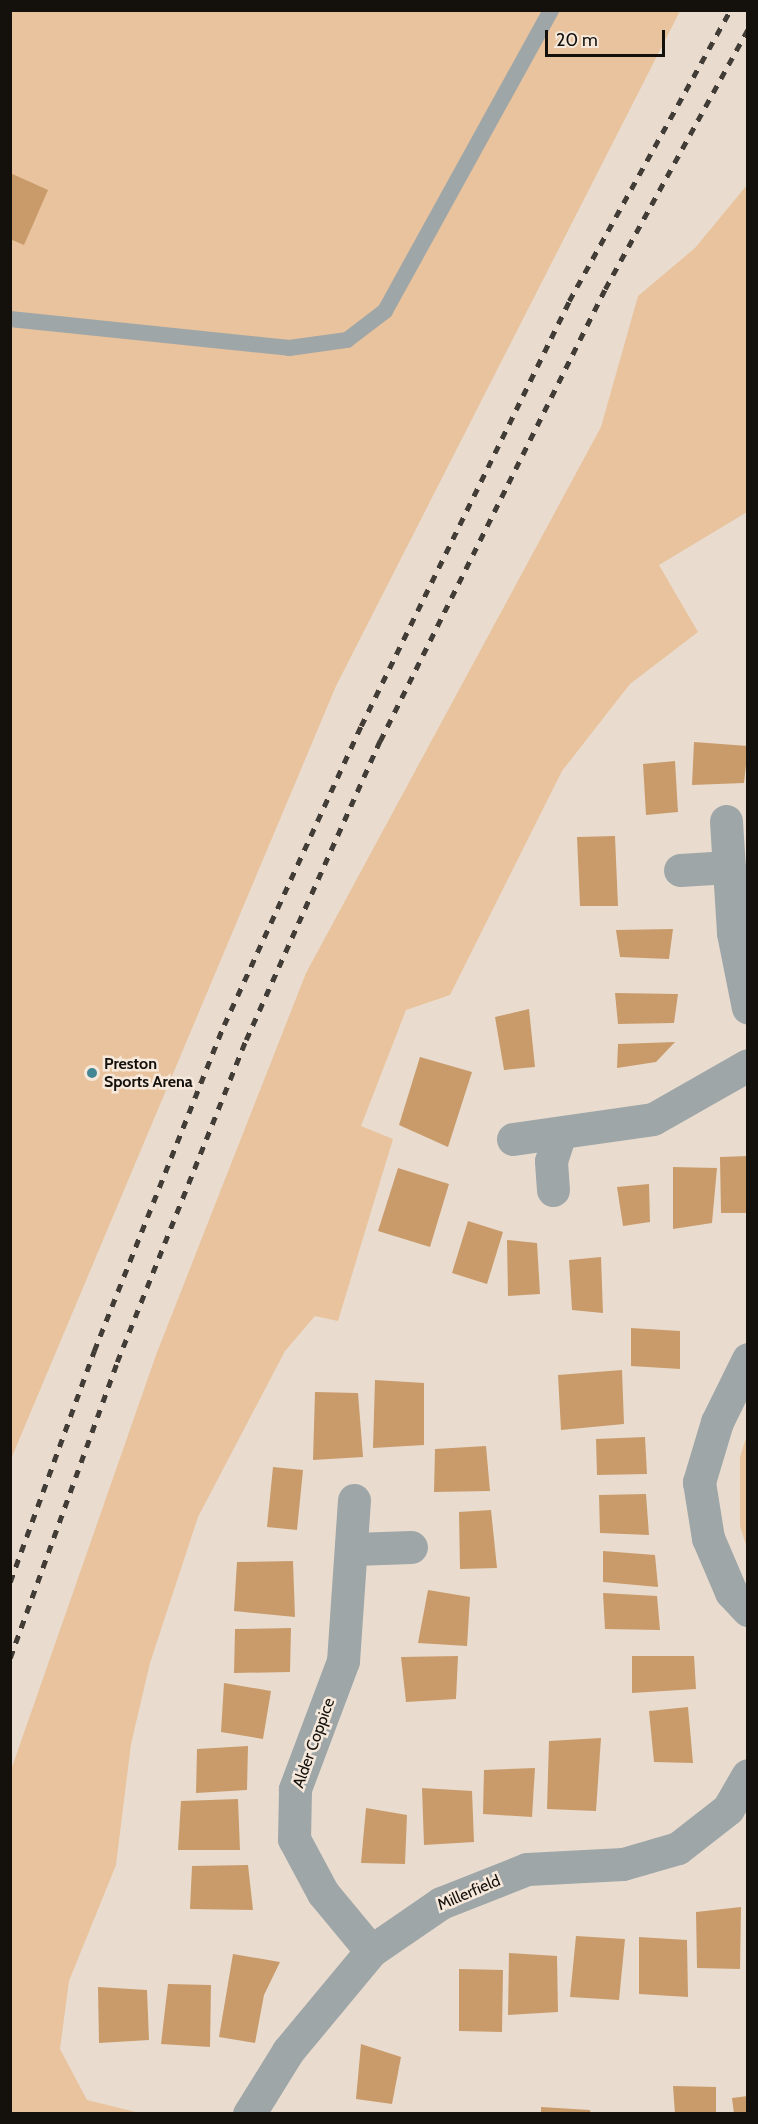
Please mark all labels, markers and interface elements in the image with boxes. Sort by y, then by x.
scale bar [548,18,668,56]
text: 20 m [556,29,598,51]
place label: Preston Sports Arena [104,1054,193,1092]
marker: Preston Sports Arena [85,1066,99,1080]
street label: Alder Coppice [289,1695,339,1791]
street label: Millerfield [435,1871,503,1915]

